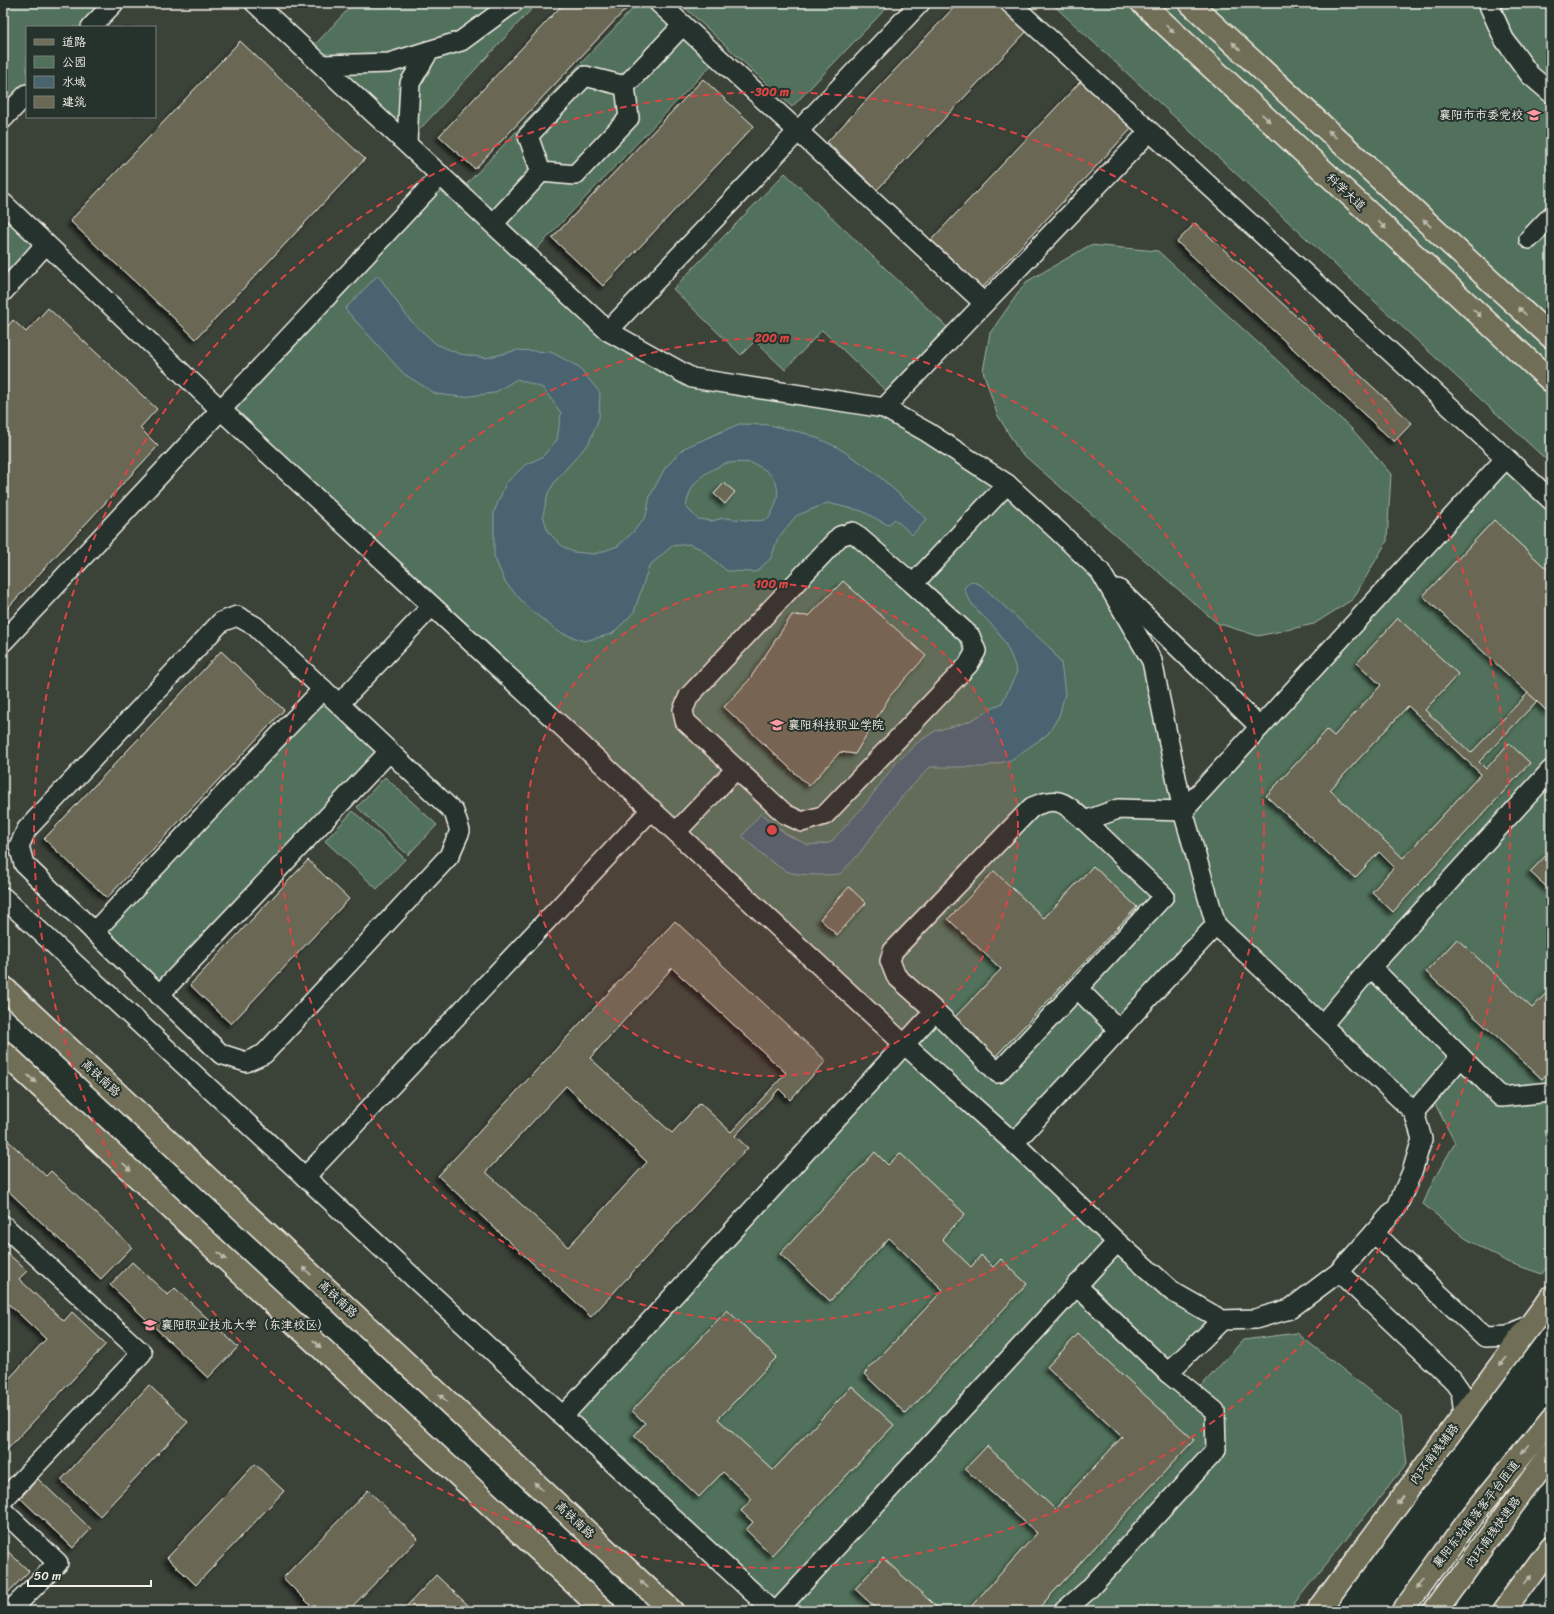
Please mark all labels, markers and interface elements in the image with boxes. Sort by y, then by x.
one-way arrow [1165,25,1175,34]
legend [26,26,156,118]
text: 道路 [62,31,86,53]
one-way arrow [1231,41,1241,51]
text: 公园 [62,51,86,73]
text: 水域 [62,71,86,93]
text: 300 m [754,81,790,103]
text: 建筑 [62,91,86,113]
place label: 襄阳市市委党校 [1439,104,1523,126]
school or university icon: 襄阳市市委党校 [1526,107,1542,123]
one-way arrow [1261,113,1271,122]
one-way arrow [1327,129,1337,139]
street label: 科学大道 [1321,168,1371,216]
one-way arrow [1422,218,1432,227]
one-way arrow [1377,220,1387,230]
one-way arrow [1518,307,1527,316]
one-way arrow [1472,308,1482,318]
text: 200 m [754,327,790,349]
text: 100 m [756,573,789,595]
place label: 襄阳科技职业学院 [788,714,884,736]
school or university icon: 襄阳科技职业学院 [769,717,785,733]
centre of rings [765,823,779,837]
street label: 高铁南路 [76,1054,126,1102]
one-way arrow [27,1074,36,1083]
one-way arrow [122,1163,132,1172]
one-way arrow [217,1251,227,1261]
one-way arrow [302,1266,312,1275]
street label: 高铁南路 [313,1275,363,1323]
place label: 襄阳职业技术大学（东津校区） [161,1314,329,1336]
school or university icon: 襄阳职业技术大学（东津校区） [142,1317,158,1333]
one-way arrow [312,1340,322,1349]
one-way arrow [1499,1357,1507,1368]
one-way arrow [438,1393,448,1402]
street label: 内环南线辅路 [1404,1419,1464,1489]
one-way arrow [1522,1444,1531,1455]
street label: 襄阳东站南落客平台匝道 [1427,1455,1525,1573]
one-way arrow [533,1481,543,1491]
street label: 内环南线快速路 [1459,1492,1527,1572]
one-way arrow [1396,1495,1404,1506]
street label: 高铁南路 [550,1496,600,1544]
scale bar [28,1562,151,1588]
text: 50 m [34,1565,61,1587]
one-way arrow [1523,1574,1531,1585]
one-way arrow [639,1580,649,1589]
one-way arrow [1417,1580,1426,1591]

